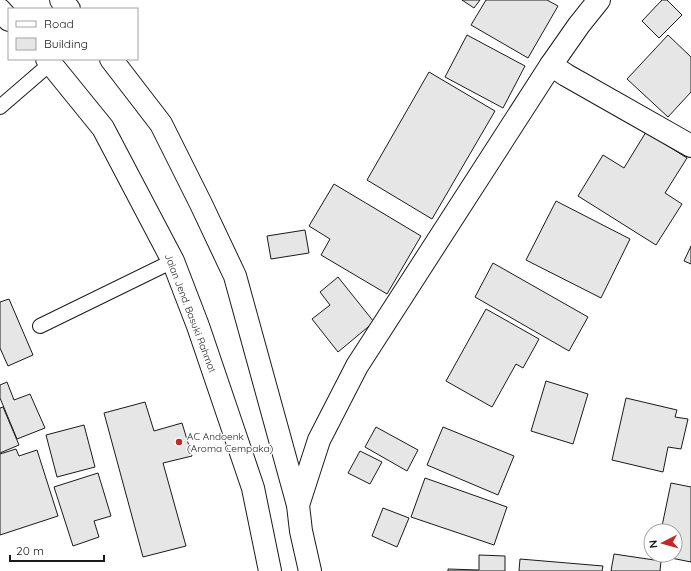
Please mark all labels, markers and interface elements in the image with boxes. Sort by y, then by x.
legend [8,8,138,60]
text: Road [44,16,74,31]
text: Building [44,36,88,51]
street label: Jalan Jend. Basuki Rahmat [162,252,220,375]
place label: AC Andoenk (Aroma Cempaka) [187,430,274,455]
marker: AC Andoenk (Aroma Cempaka) [174,437,184,447]
north arrow [643,523,683,563]
scale bar [10,537,104,563]
text: N [646,539,660,549]
text: 20 m [16,543,44,558]

